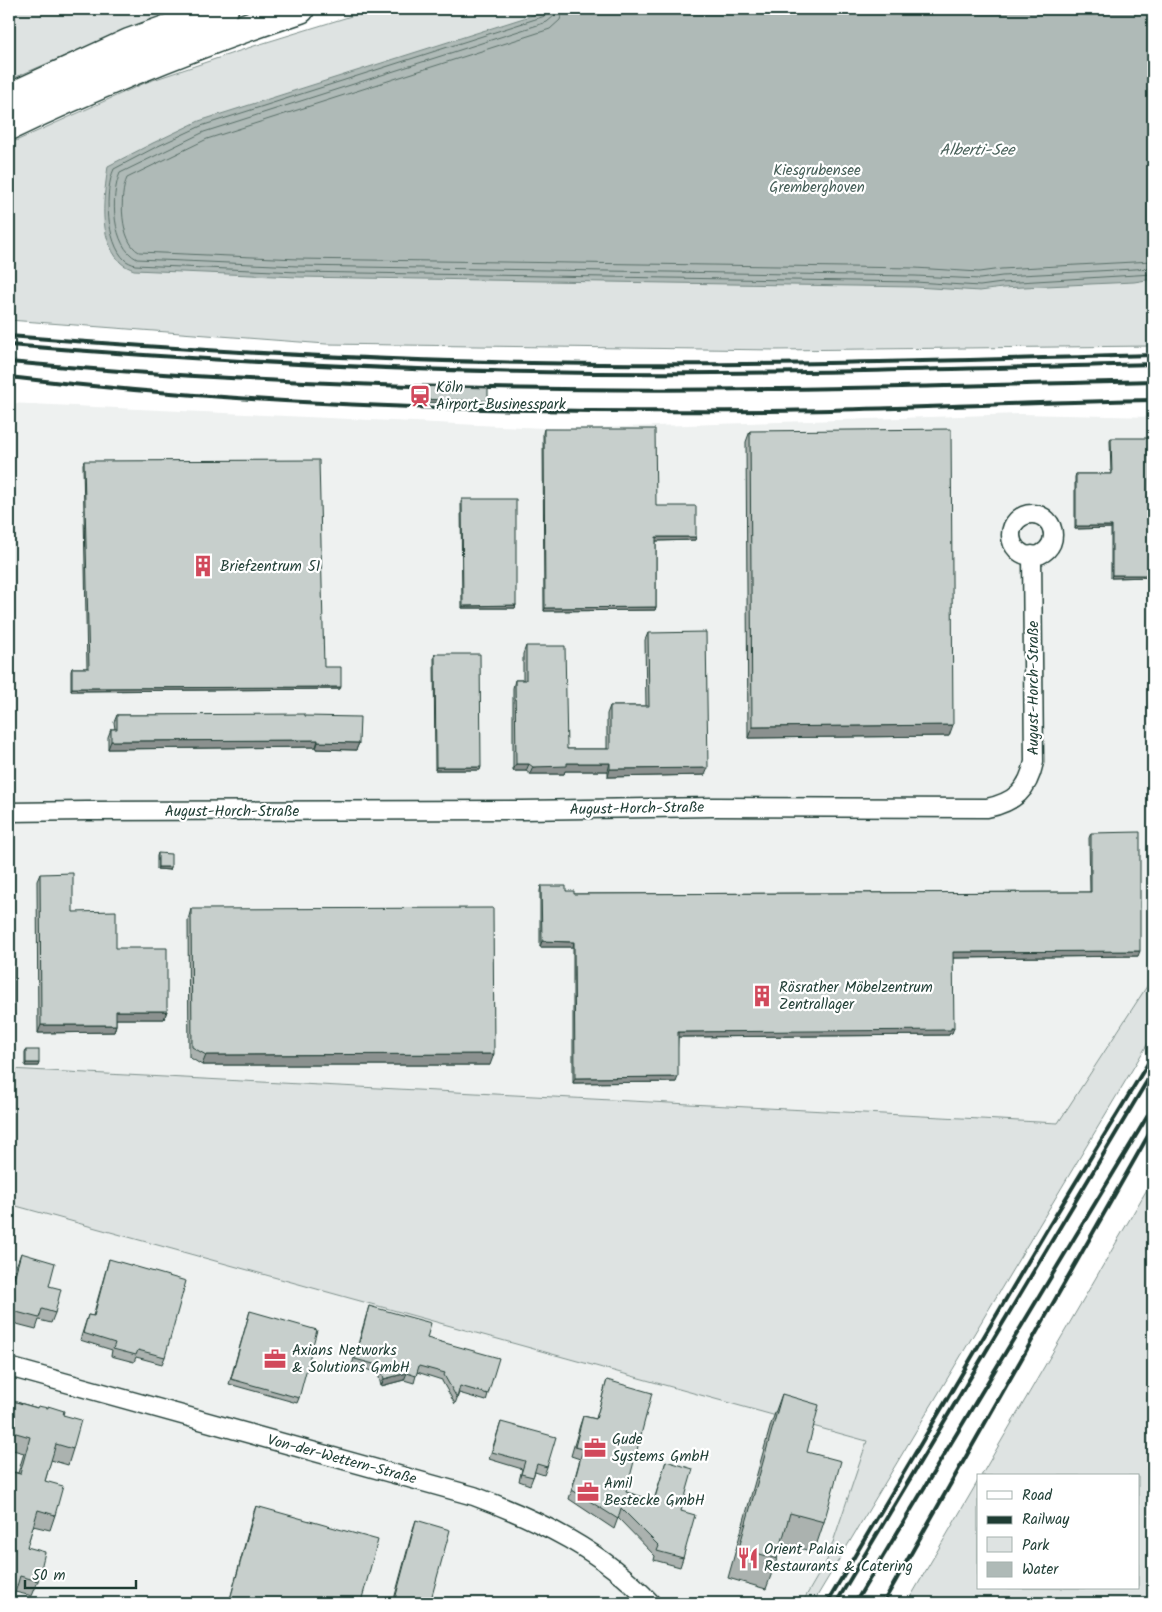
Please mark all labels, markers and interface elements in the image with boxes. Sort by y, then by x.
water label: Alberti-See [940,138,1016,163]
park label: Kiesgrubensee Gremberghoven [769,159,865,200]
place label: Köln Airport-Businesspark [436,376,567,417]
station icon: Köln Airport-Businesspark [407,383,433,409]
building icon: Briefzentrum 51 [190,553,216,579]
place label: Briefzentrum 51 [220,555,321,579]
street label: August-Horch-Straße [1022,621,1046,755]
street label: August-Horch-Straße [570,796,705,822]
street label: August-Horch-Straße [165,800,299,824]
place label: Rösrather Möbelzentrum Zentrallager [779,976,933,1017]
building icon: Rösrather Möbelzentrum Zentrallager [749,983,775,1009]
place label: Axians Networks & Solutions GmbH [292,1339,410,1380]
office icon: Axians Networks & Solutions GmbH [262,1346,288,1372]
street label: Von-der-Wettern-Straße [264,1428,419,1492]
place label: Gude Systems GmbH [612,1428,709,1469]
office icon: Gude Systems GmbH [582,1435,608,1461]
place label: Amil Bestecke GmbH [604,1472,705,1513]
legend [977,1474,1140,1590]
office icon: Amil Bestecke GmbH [575,1479,601,1505]
text: Road [1022,1484,1053,1508]
text: Railway [1022,1508,1070,1532]
text: Park [1022,1534,1050,1558]
place label: Orient Palais Restaurants & Catering [764,1538,913,1579]
restaurant icon: Orient Palais Restaurants & Catering [735,1545,761,1571]
scale bar [25,1557,136,1589]
text: Water [1022,1558,1059,1582]
text: 50 m [32,1564,66,1588]

